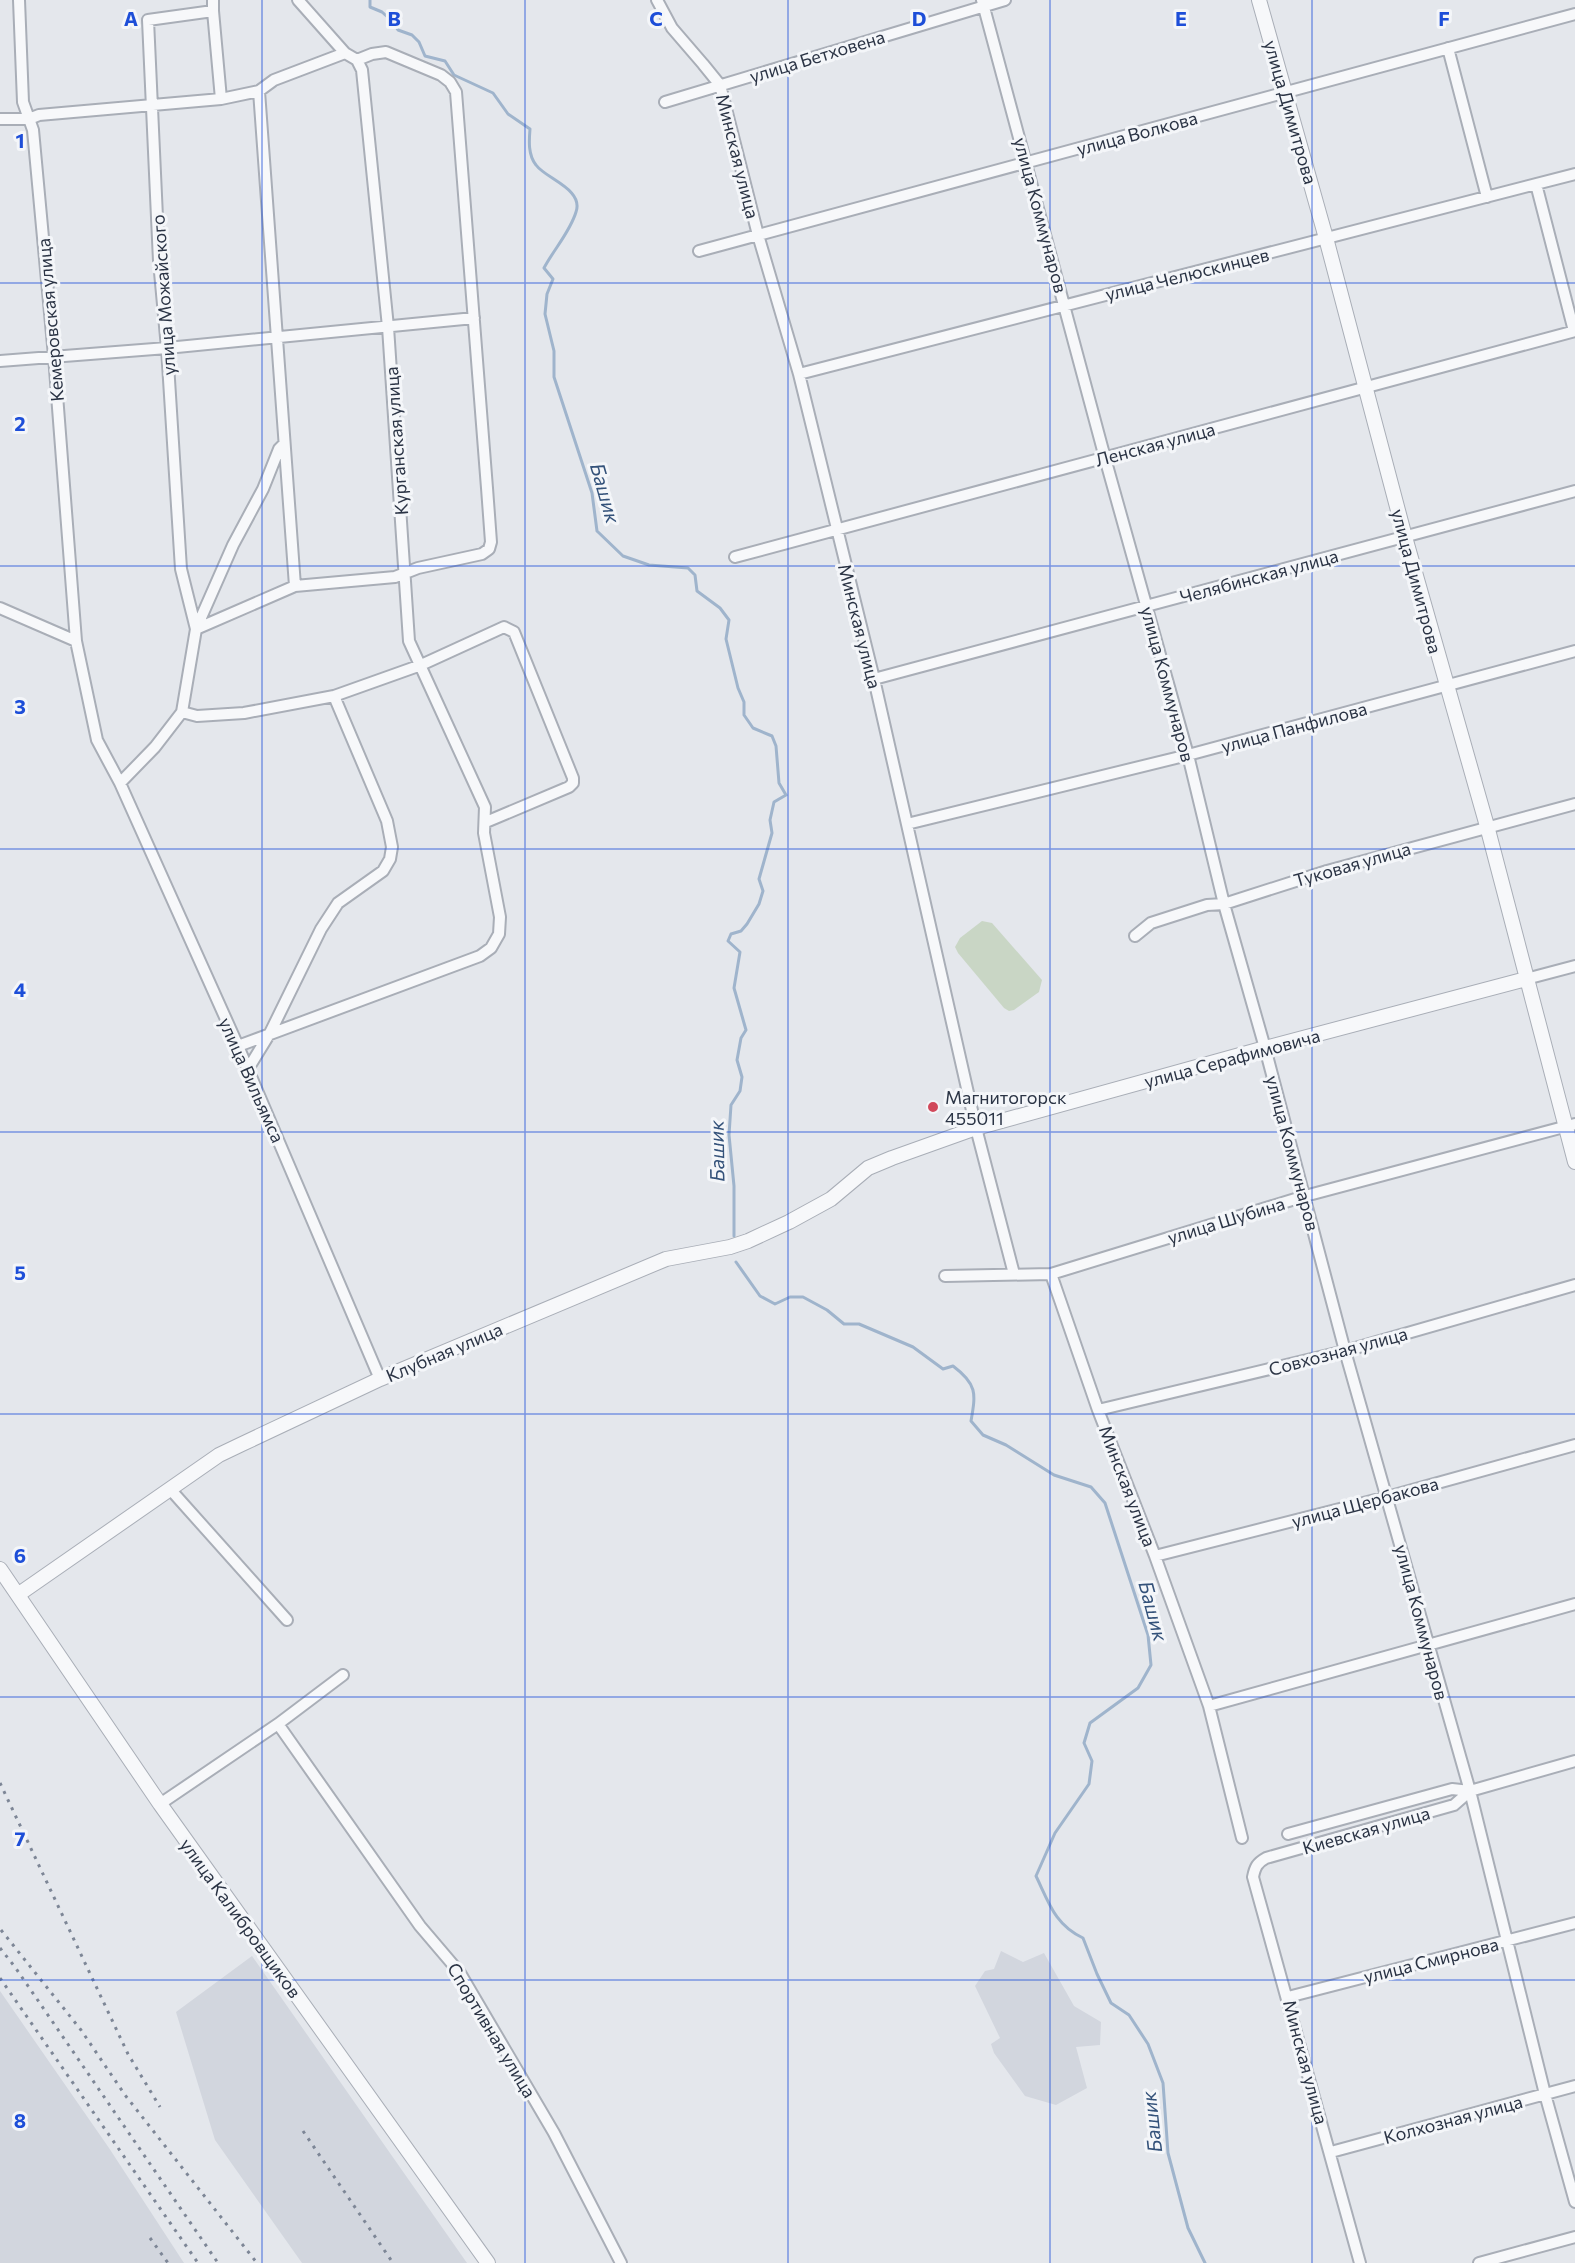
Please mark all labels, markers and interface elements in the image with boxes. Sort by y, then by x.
text: A [124,6,138,30]
text: B [387,6,401,30]
text: C [649,6,663,30]
text: D [912,6,926,30]
text: E [1175,6,1187,30]
text: F [1438,6,1450,30]
street label: улица Бетховена [747,25,887,87]
street label: улица Димитрова [1260,37,1322,187]
street label: Минская улица [712,91,764,221]
street label: улица Волкова [1074,106,1200,160]
text: 1 [15,128,25,152]
street label: улица Коммунаров [1010,135,1072,295]
street label: улица Можайского [146,214,180,376]
street label: Кемеровская улица [32,237,68,403]
street label: улица Челюскинцев [1103,243,1271,305]
street label: Курганская улица [380,366,412,516]
text: 2 [14,411,26,435]
street label: Ленская улица [1093,417,1217,471]
water label: Башик [586,460,626,527]
street label: улица Димитрова [1387,506,1447,656]
street label: Челябинская улица [1177,544,1341,608]
street label: Минская улица [834,561,886,691]
street label: улица Коммунаров [1137,604,1199,764]
text: 3 [14,694,26,718]
street label: улица Панфилова [1219,697,1369,757]
street label: Туковая улица [1291,837,1413,891]
text: 4 [14,977,26,1001]
street label: улица Вильямса [215,1014,289,1146]
street label: улица Серафимовича [1142,1024,1322,1092]
street label: улица Коммунаров [1262,1073,1324,1233]
place label: Магнитогорск 455011 [945,1086,1067,1129]
marker: Магнитогорск 455011 [926,1100,940,1114]
water label: Башик [703,1119,729,1182]
street label: улица Шубина [1165,1192,1287,1248]
text: 5 [14,1260,26,1284]
street label: Клубная улица [382,1318,506,1386]
street label: Совхозная улица [1266,1322,1410,1380]
street label: Минская улица [1095,1422,1161,1550]
street label: улица Щербакова [1289,1472,1441,1532]
street label: улица Коммунаров [1391,1542,1453,1702]
text: 6 [14,1543,26,1567]
water label: Башик [1134,1578,1174,1645]
street label: Киевская улица [1300,1801,1432,1859]
text: 7 [15,1826,26,1850]
street label: улица Калибровщиков [176,1834,306,2002]
street label: улица Смирнова [1361,1933,1501,1987]
street label: Спортивная улица [443,1958,541,2102]
street label: Минская улица [1279,1997,1333,2127]
water label: Башик [1136,2089,1166,2154]
street label: Колхозная улица [1381,2090,1525,2148]
text: 8 [14,2108,26,2132]

